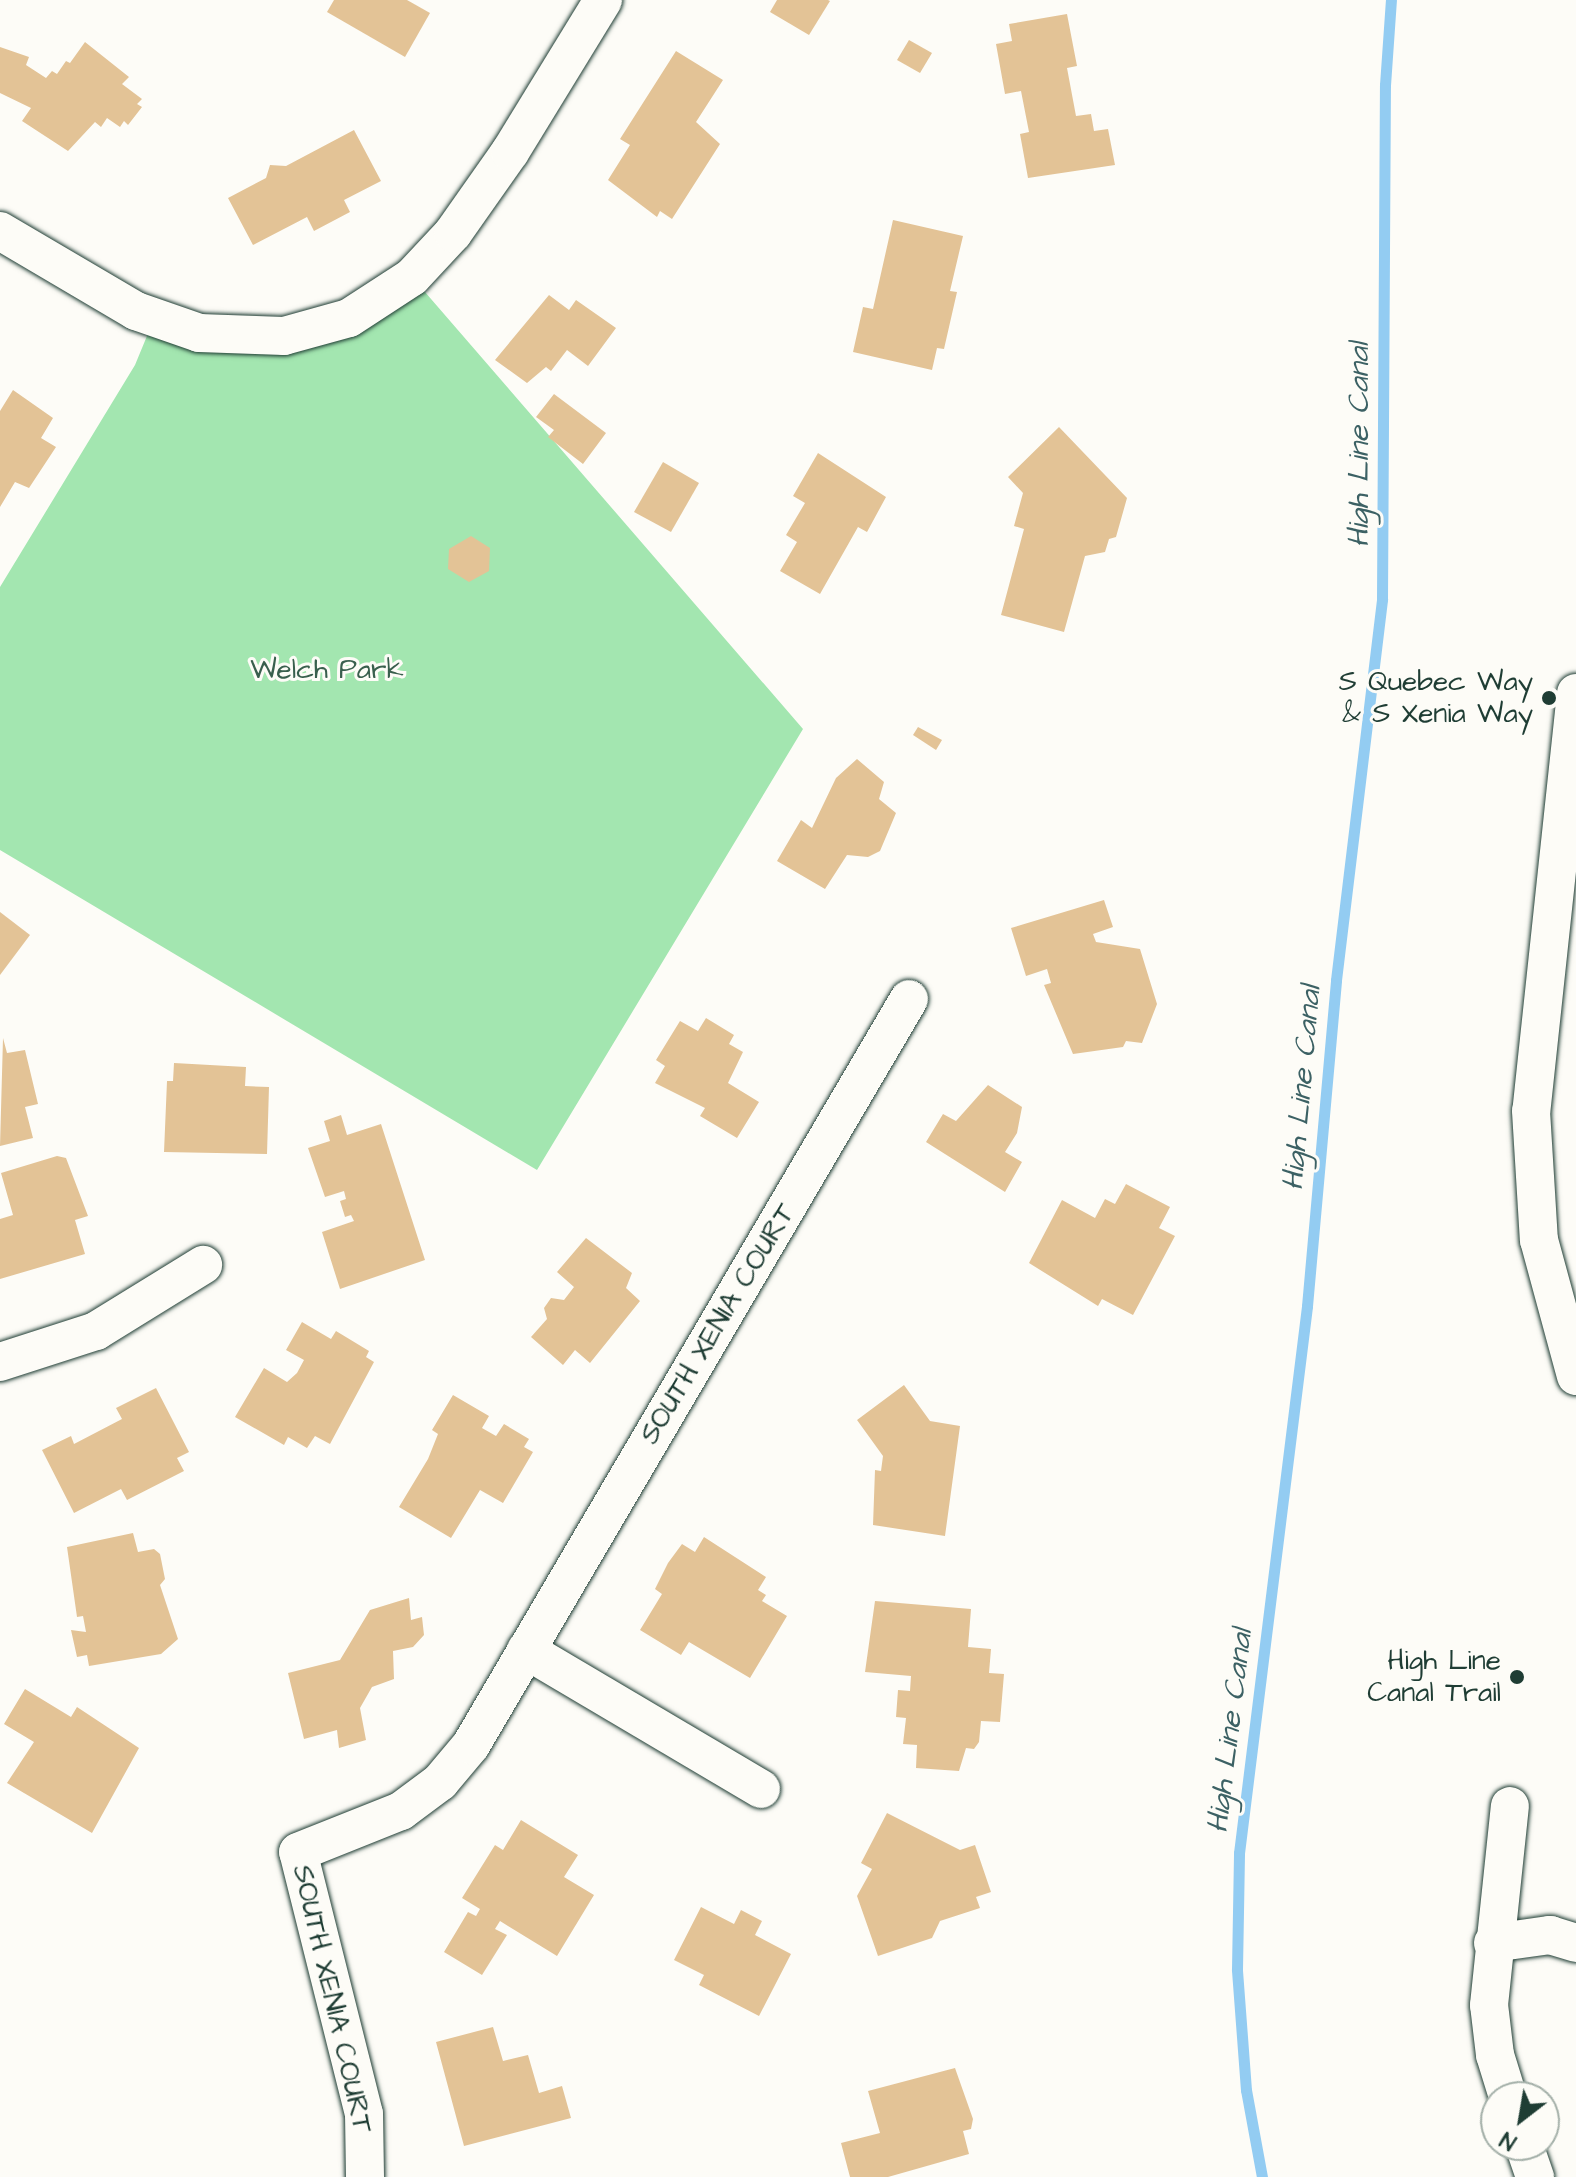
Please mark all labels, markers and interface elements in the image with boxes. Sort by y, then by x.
water label: High Line Canal [1341,342,1377,548]
park label: Welch Park [250,653,404,687]
place label: S Quebec Way & S Xenia Way [1339,665,1533,731]
marker: S Quebec Way & S Xenia Way [1540,689,1558,707]
water label: High Line Canal [1275,984,1329,1192]
street label: SOUTH XENIA COURT [633,1198,803,1450]
water label: High Line Canal [1200,1627,1260,1835]
place label: High Line Canal Trail [1367,1644,1501,1710]
marker: High Line Canal Trail [1508,1668,1526,1686]
street label: SOUTH XENIA COURT [285,1862,379,2136]
north arrow [1480,2081,1560,2161]
text: N [1495,2123,1522,2157]

